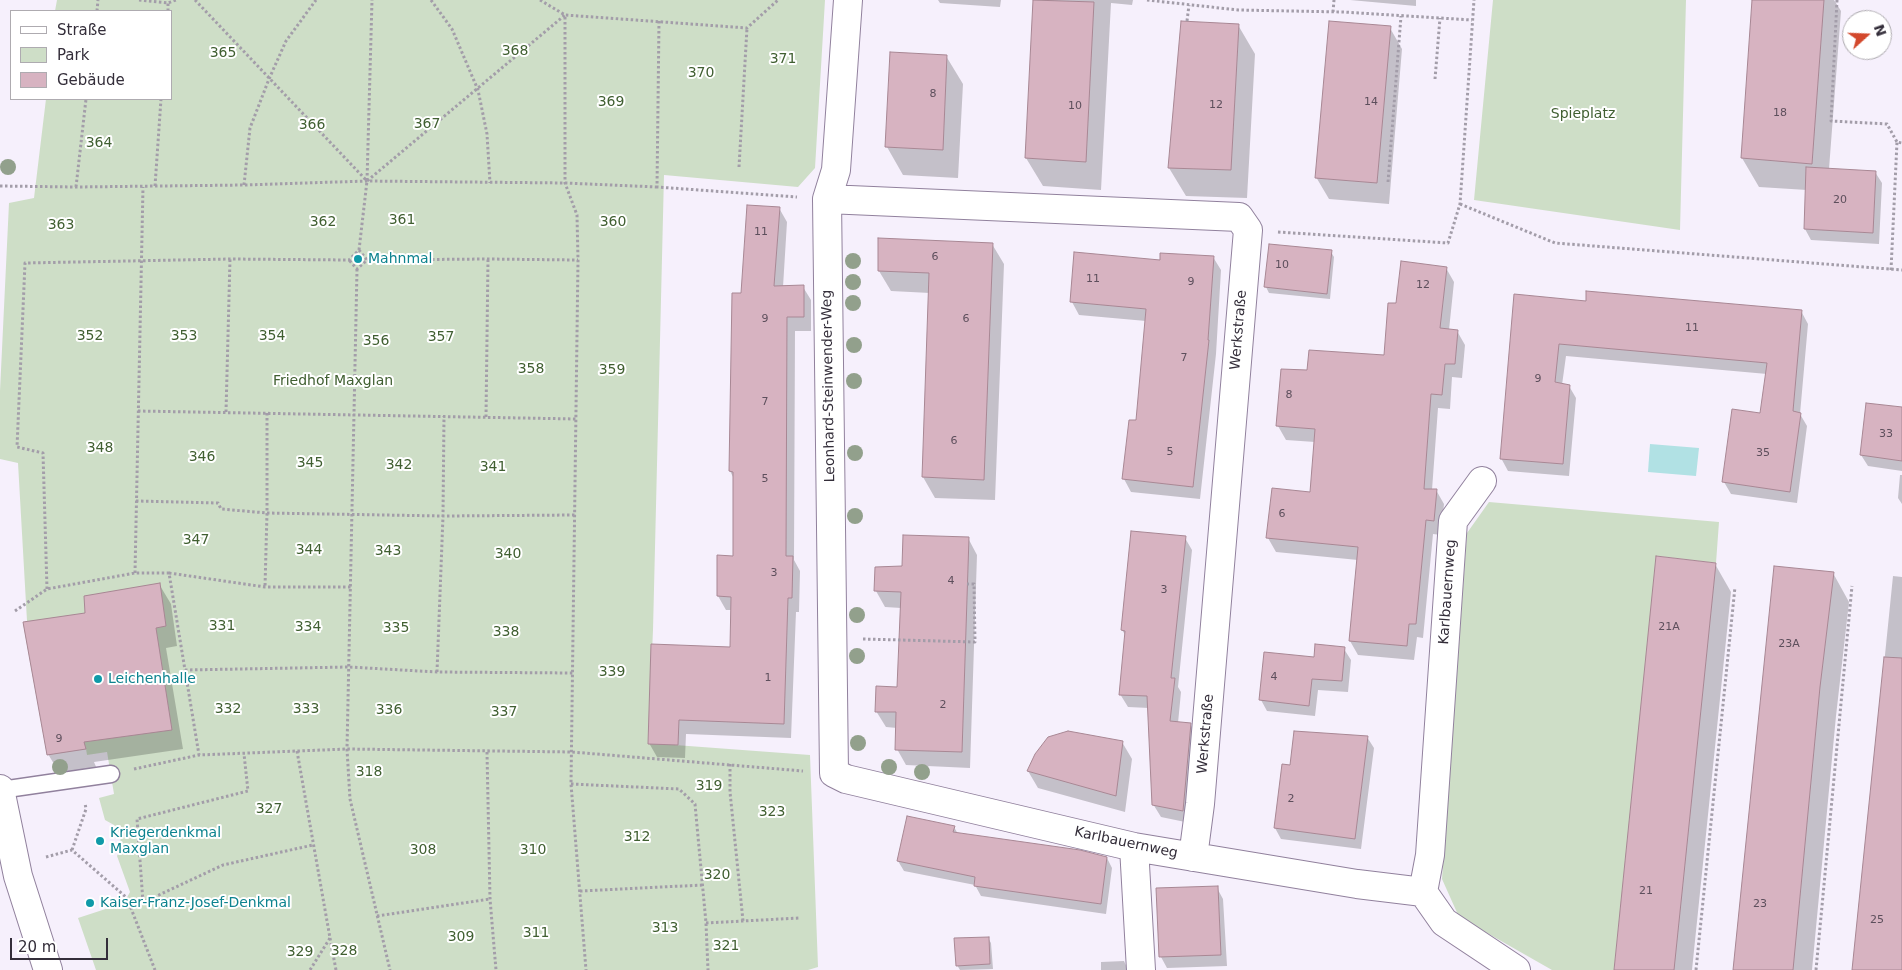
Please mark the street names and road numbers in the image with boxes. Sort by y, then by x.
street label: Werkstraße [1227,289,1251,371]
street label: Leonhard-Steinwender-Weg [819,290,839,482]
street label: Karlbauernweg [1436,539,1460,645]
street label: Werkstraße [1194,693,1218,775]
street label: Karlbauernweg [1073,824,1179,862]

